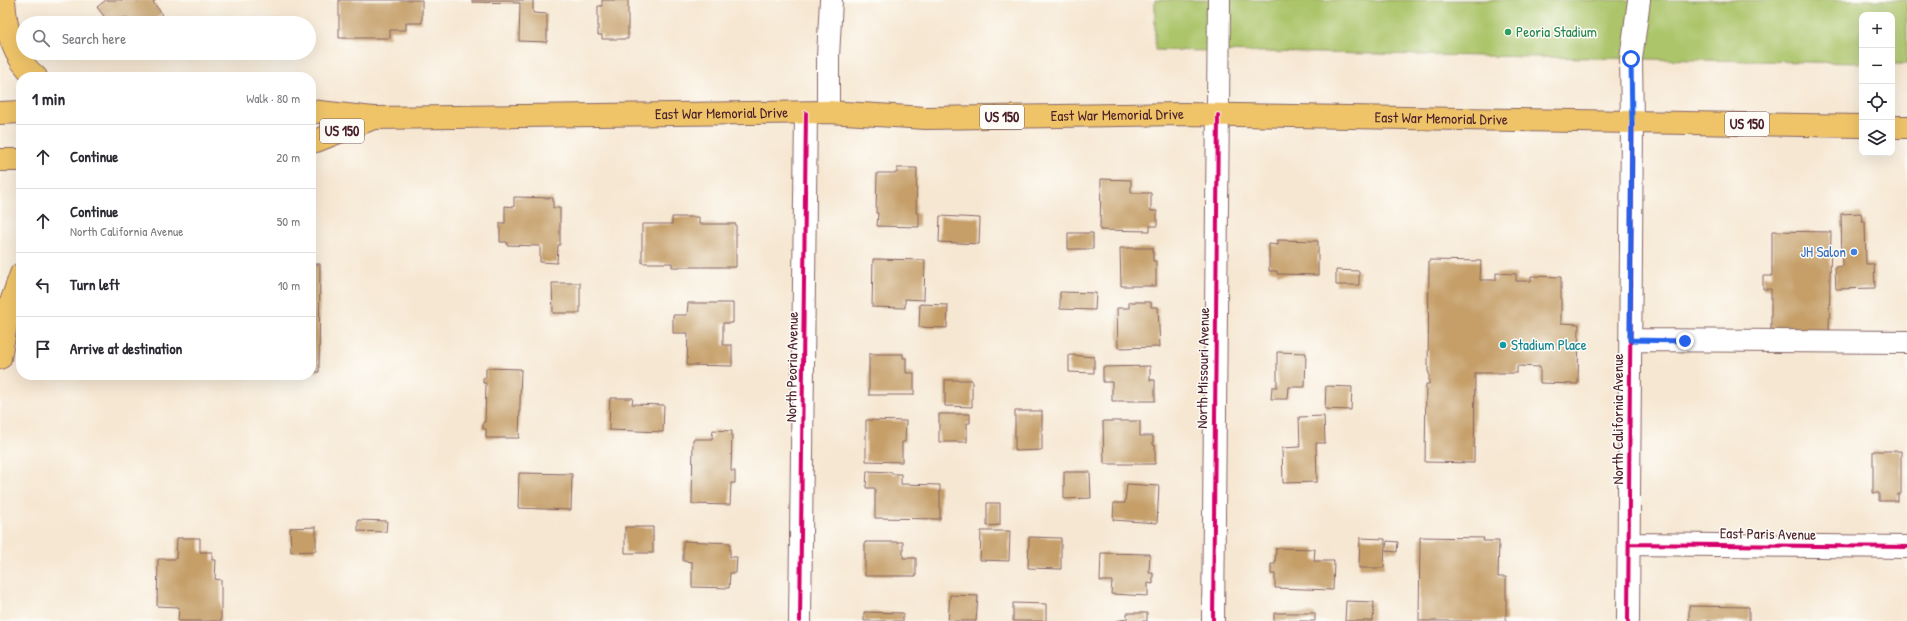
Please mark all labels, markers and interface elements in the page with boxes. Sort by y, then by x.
map controls [1859,12,1895,156]
button: + [1859,12,1895,48]
search box [16,16,316,60]
place label: Peoria Stadium [1516,21,1597,42]
icon: search [30,27,52,49]
marker: Peoria Stadium [1503,27,1513,37]
text: Search here [62,28,126,49]
button: − [1859,48,1895,84]
route start [1622,50,1640,68]
button: locate [1859,84,1895,120]
text: 1 min [32,87,65,110]
text: Walk · 80 m [246,89,300,107]
street label: East War Memorial Drive [655,102,788,124]
street label: East War Memorial Drive [1051,103,1184,126]
road number: US 150 [980,105,1024,129]
street label: East War Memorial Drive [1375,106,1508,130]
road number: US 150 [1725,112,1769,136]
road number: US 150 [320,119,364,143]
button: layers [1859,120,1895,156]
icon: ahead [32,146,54,168]
text: Continue [70,146,118,167]
text: 20 m [276,148,300,166]
text: Continue [70,201,118,222]
icon: ahead [32,210,54,232]
text: 50 m [277,212,300,230]
text: North California Avenue [70,222,183,240]
place label: JH Salon [1800,241,1846,262]
marker: JH Salon [1849,247,1859,257]
icon: left [32,274,54,296]
text: Turn left [70,274,120,295]
text: 10 m [278,276,300,294]
street label: North Missouri Avenue [1191,307,1214,429]
street label: North Peoria Avenue [780,312,803,422]
route end [1676,332,1694,350]
place label: Stadium Place [1511,334,1587,355]
icon: arrive [32,338,54,360]
text: Arrive at destination [70,338,182,359]
marker: Stadium Place [1498,340,1508,350]
street label: North California Avenue [1607,354,1628,484]
street label: East Paris Avenue [1720,522,1816,545]

